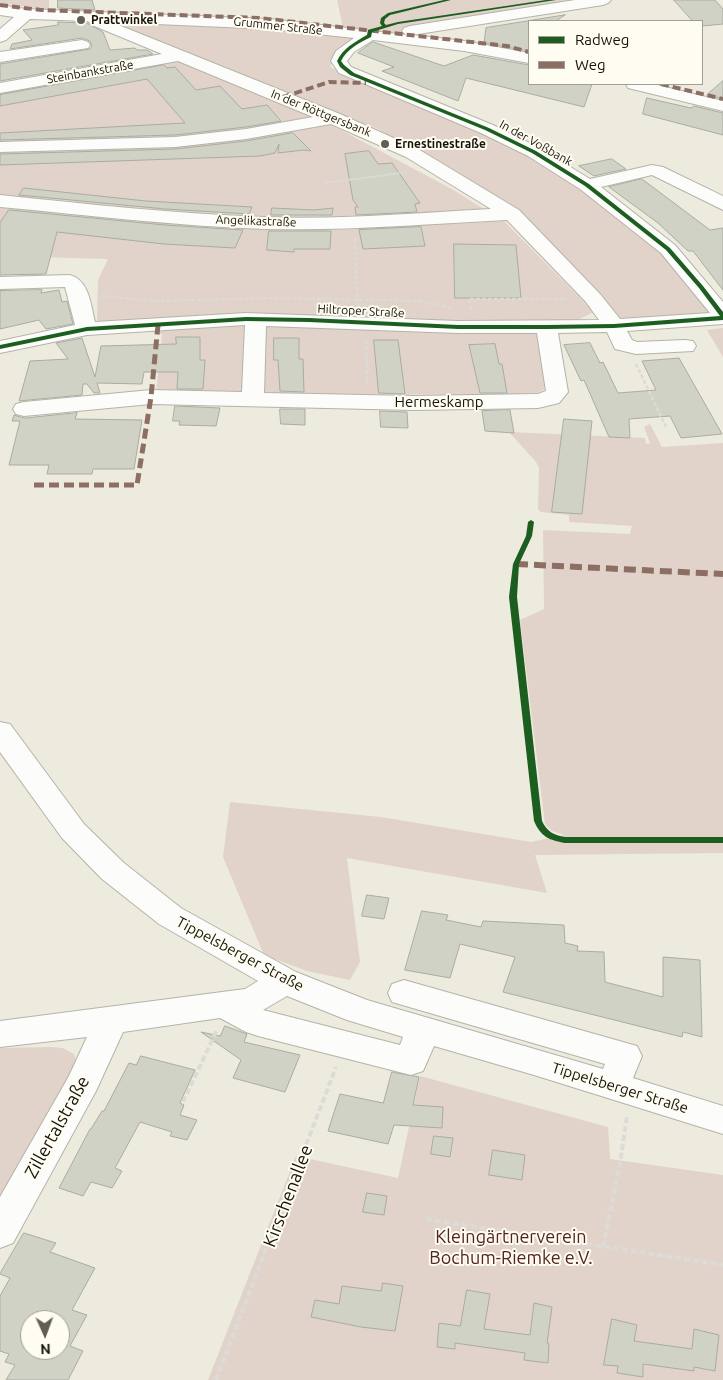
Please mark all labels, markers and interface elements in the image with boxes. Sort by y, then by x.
place label: Prattwinkel [91,13,157,27]
marker: Prattwinkel [75,14,87,26]
street label: Grummer Straße [233,14,323,38]
legend [528,20,703,85]
text: Radweg [575,31,629,48]
text: Weg [575,56,606,73]
street label: Steinbankstraße [45,57,135,87]
street label: In der Röttgersbank [269,86,373,140]
street label: In der Voßbank [497,117,575,169]
place label: Ernestinestraße [395,137,486,151]
marker: Ernestinestraße [379,138,391,150]
street label: Angelikastraße [215,212,297,230]
street label: Hiltroper Straße [317,302,405,320]
street label: Hermeskamp [394,393,484,411]
street label: Tippelsberger Straße [173,913,307,995]
street label: Tippelsberger Straße [550,1059,690,1117]
street label: Zillertalstraße [20,1072,94,1182]
street label: Kirschenallee [259,1142,317,1250]
park label: Kleingärtnerverein Bochum-Riemke e.V. [429,1226,593,1268]
north arrow [20,1310,70,1360]
text: N [40,1341,51,1357]

